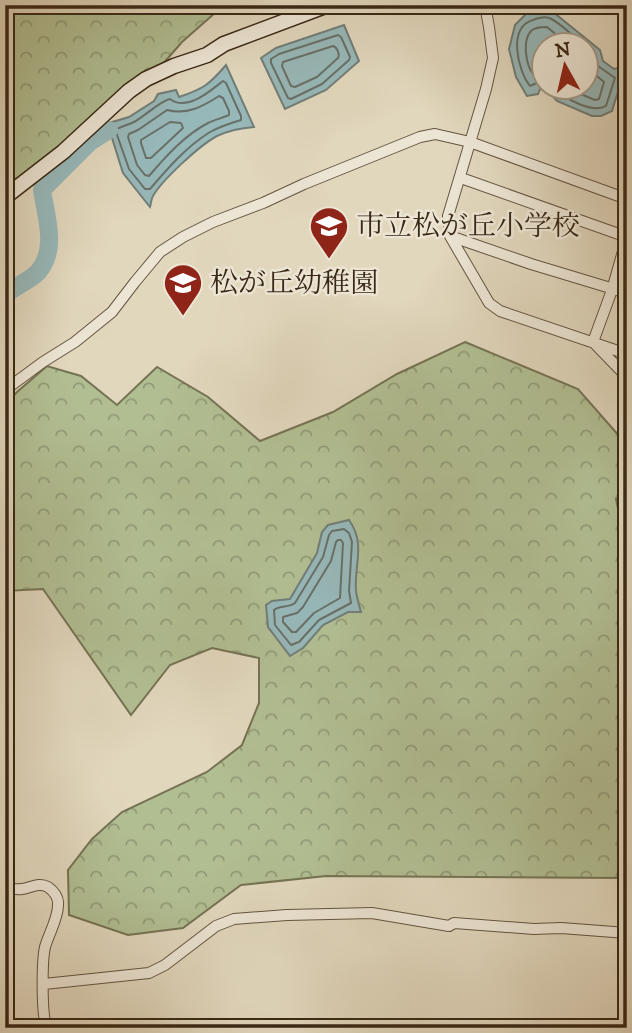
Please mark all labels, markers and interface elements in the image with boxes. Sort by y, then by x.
north arrow [530,32,600,102]
text: N [554,38,573,63]
school or university icon: 市立松が丘小学校 [308,205,350,260]
place label: 市立松が丘小学校 [356,209,580,244]
school or university icon: 松が丘幼稚園 [162,262,204,317]
place label: 松が丘幼稚園 [210,266,378,301]

